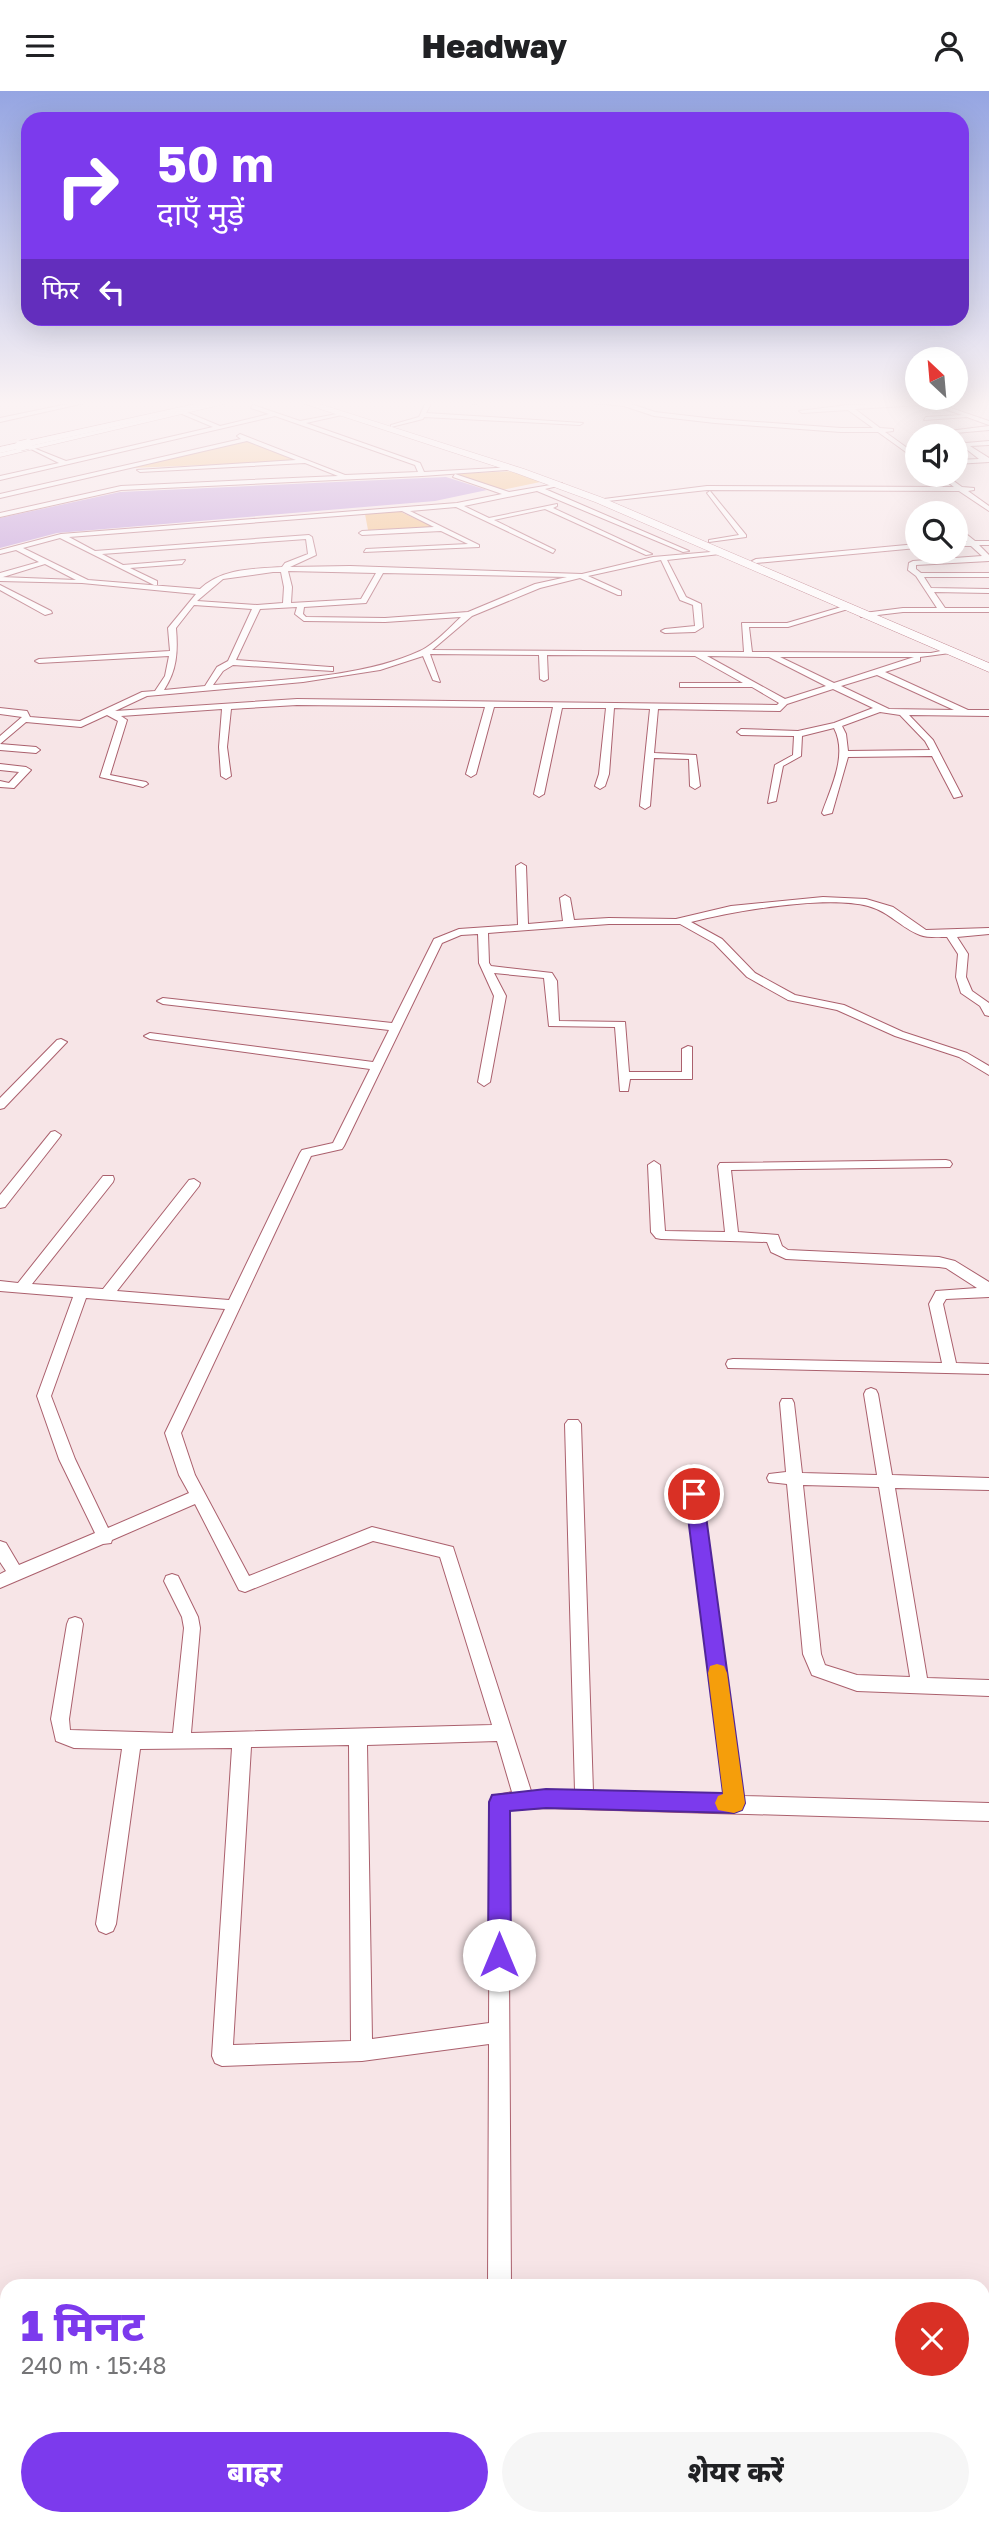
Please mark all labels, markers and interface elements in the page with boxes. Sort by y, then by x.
icon: menu [21,27,59,65]
text: Headway [422,27,567,65]
icon: person [930,27,968,65]
text: 50 m [157,134,274,193]
icon: right [42,140,133,231]
text: दाएँ मुड़ें [157,194,244,232]
icon: left [93,273,131,311]
text: फिर [42,274,79,305]
north arrow [905,347,968,409]
map controls [905,347,968,564]
button: sound [905,424,968,487]
button: search [905,501,968,564]
pin [664,1464,724,1524]
icon: arrive [675,1475,713,1513]
position arrow [462,1918,536,1992]
text: 1 मिनट [21,2300,144,2350]
button: close [895,2302,969,2376]
text: 240 m · 15:48 [21,2351,167,2379]
button: बाहर [21,2432,488,2512]
button: शेयर करें [502,2432,969,2512]

